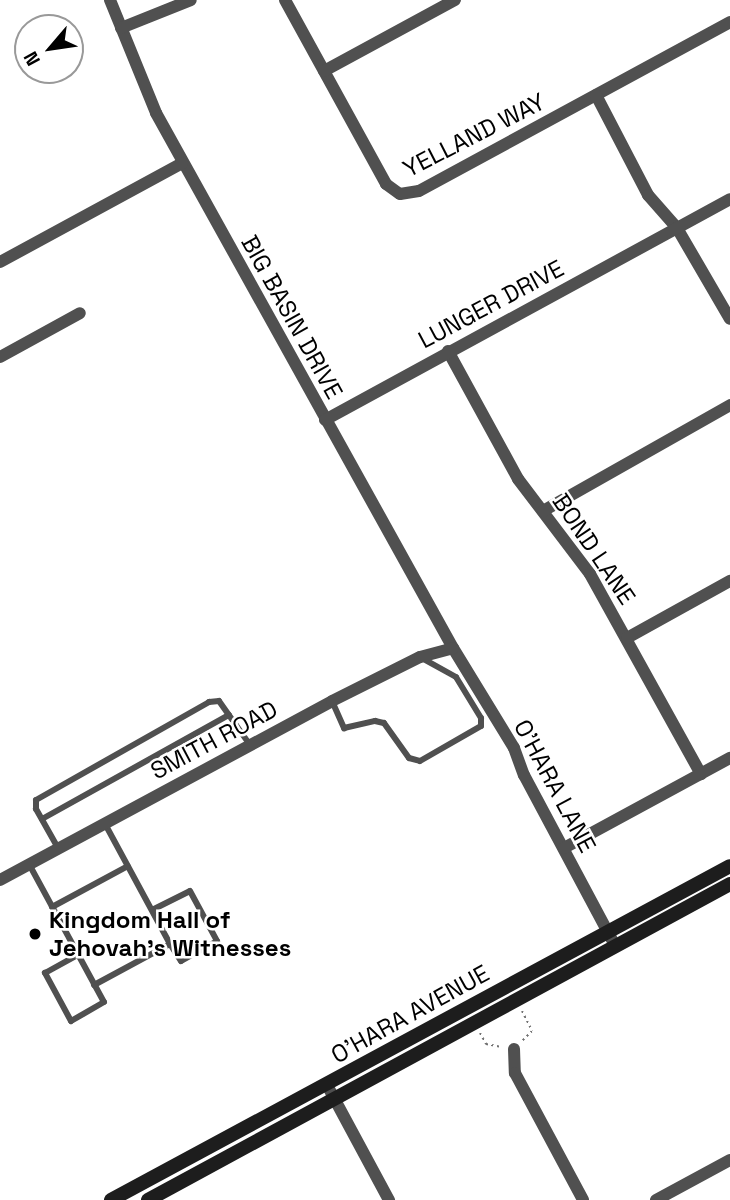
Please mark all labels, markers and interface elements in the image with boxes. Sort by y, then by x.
north arrow [14,14,84,84]
text: N [18,47,46,70]
street label: YELLAND WAY [398,87,550,183]
street label: BIG BASIN DRIVE [235,230,349,404]
street label: LUNGER DRIVE [413,254,569,354]
street label: BOND LANE [546,488,642,610]
street label: SMITH ROAD [146,695,282,785]
street label: O'HARA LANE [508,714,602,858]
place label: Kingdom Hall of Jehovah's Witnesses [49,906,291,962]
marker: Kingdom Hall of Jehovah's Witnesses [27,926,43,942]
street label: O'HARA AVENUE [326,959,494,1069]

